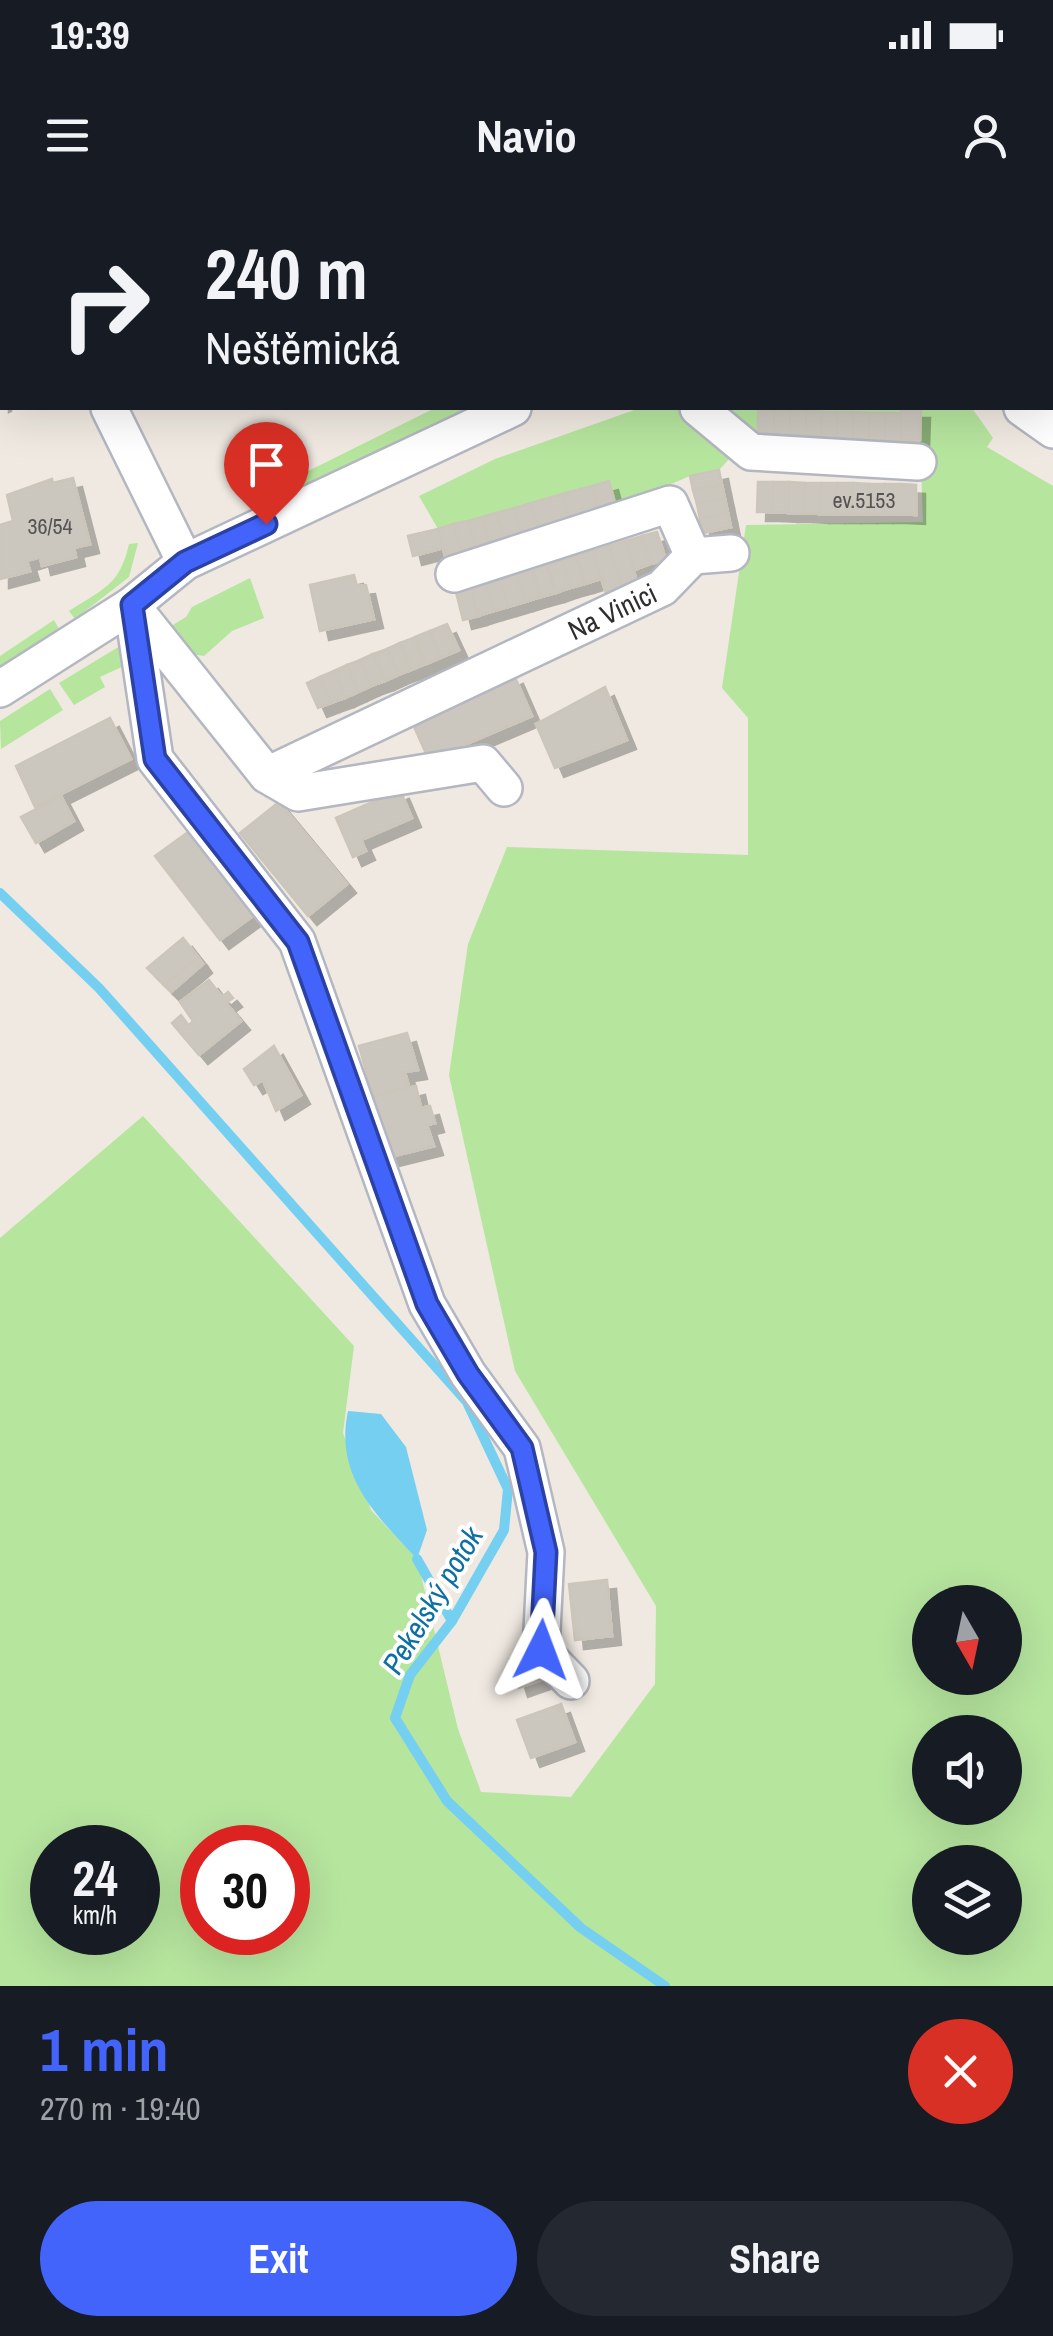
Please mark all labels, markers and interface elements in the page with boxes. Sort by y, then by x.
text: 19:39 [50,10,130,61]
text: Navio [476,105,577,166]
icon: menu [40,108,95,163]
icon: person [958,108,1013,163]
text: 240 m [205,227,368,321]
icon: right [40,240,170,370]
text: Neštěmická [205,317,400,378]
pin [224,422,309,525]
icon: arrive [239,437,294,492]
house number: ev.5153 [833,485,895,515]
house number: 36/54 [27,511,73,541]
street label: Na Vinici [562,574,663,649]
water label: Pekelský potok [372,1517,493,1681]
north arrow [912,1585,1022,1695]
map controls [912,1585,1022,1955]
position arrow [489,1598,593,1702]
button: sound [912,1715,1022,1825]
speed limit sign: 30 [180,1825,310,1955]
text: 24 [72,1844,118,1912]
button: layers [912,1845,1022,1955]
text: km/h [73,1898,117,1932]
text: 1 min [40,2009,169,2090]
button: close [908,2019,1013,2124]
text: 270 m · 19:40 [40,2087,200,2130]
button: Exit [40,2201,517,2316]
button: Share [537,2201,1013,2316]

